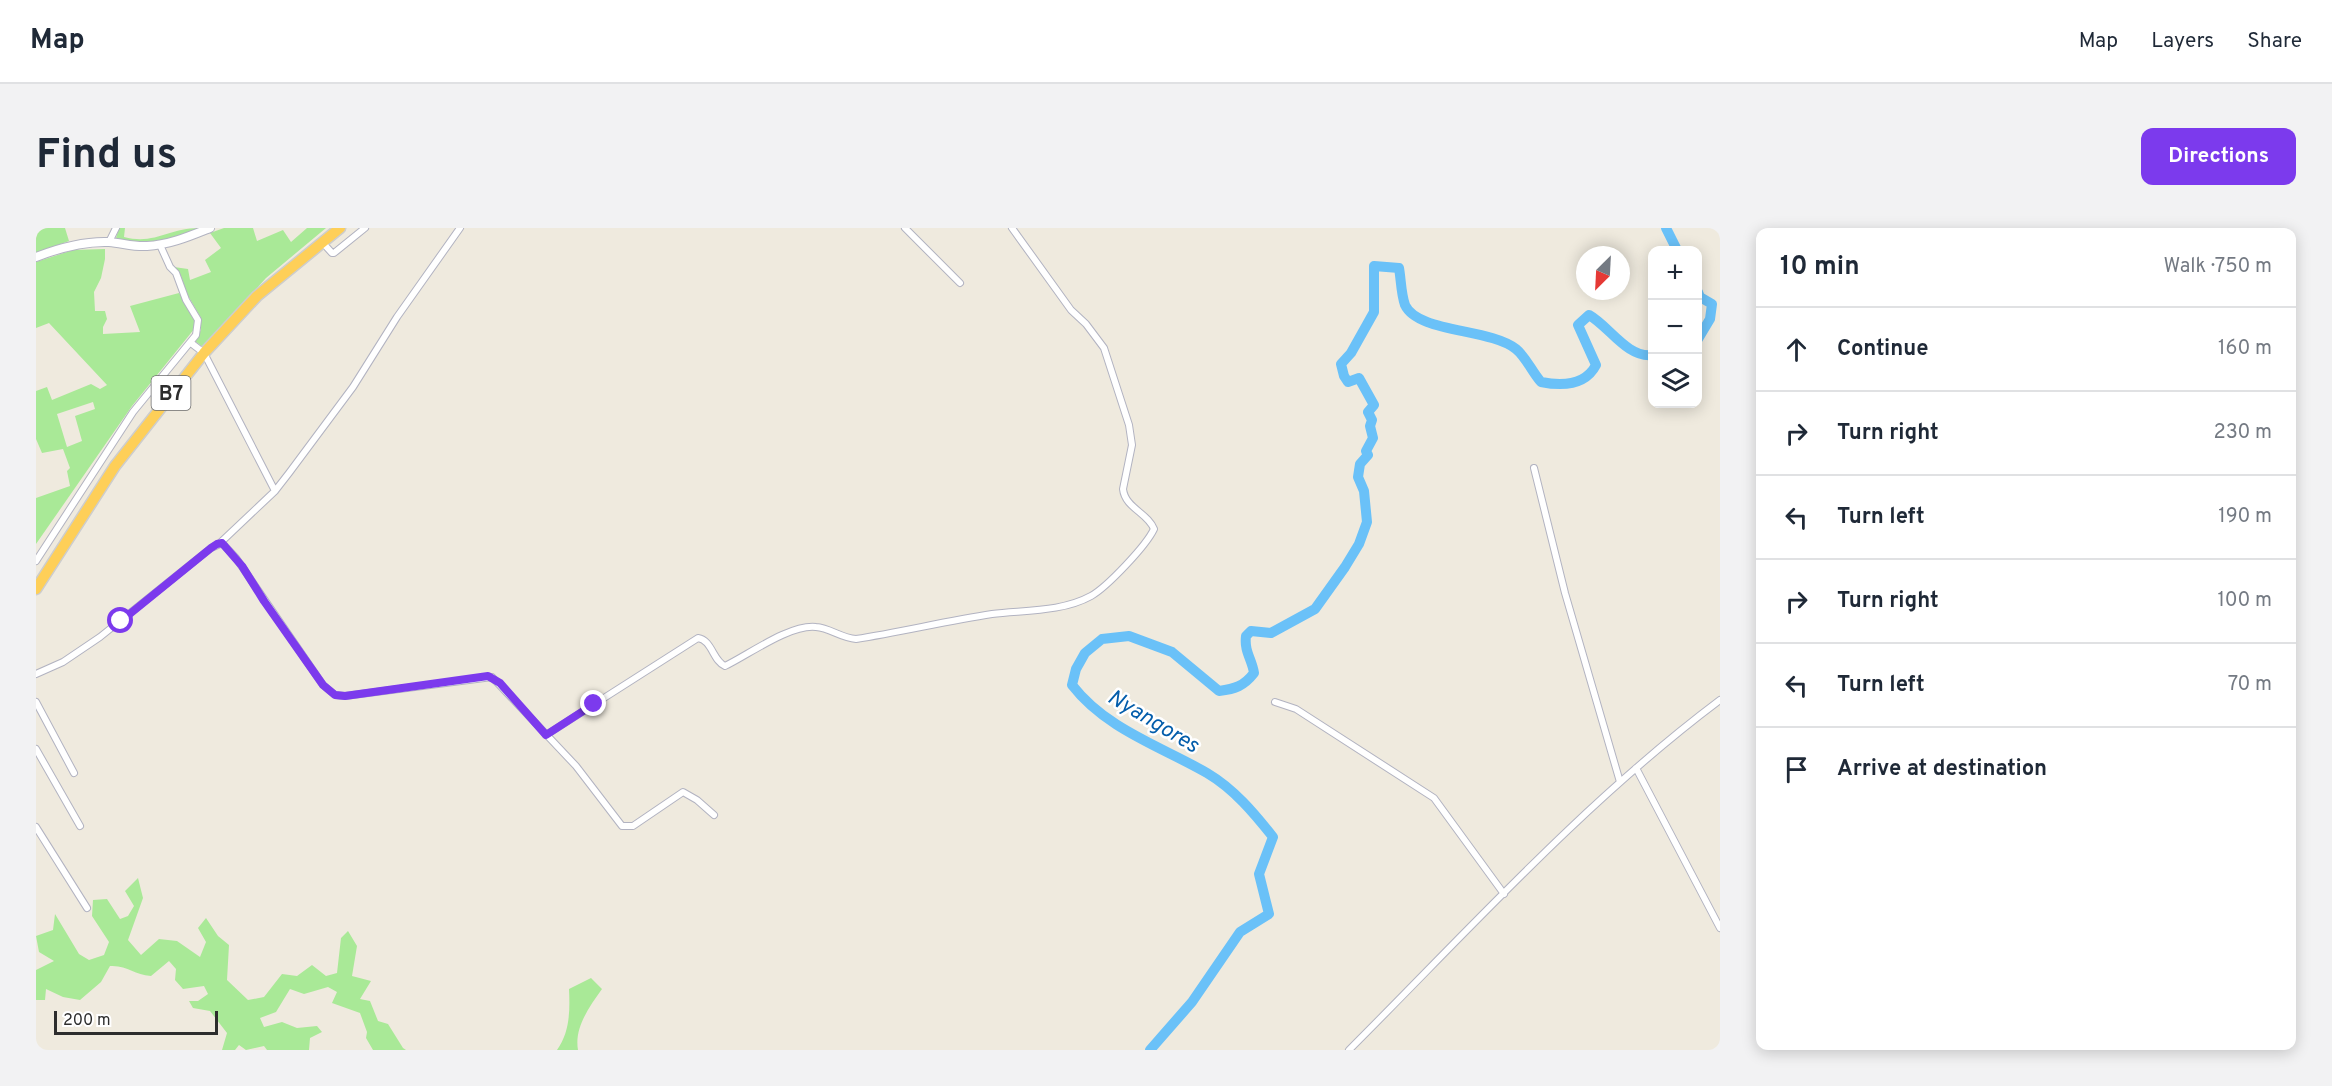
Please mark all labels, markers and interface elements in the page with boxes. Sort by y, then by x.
text: Map [30,23,85,59]
text: Map [2079,28,2118,55]
text: Layers [2151,28,2214,55]
text: Share [2247,28,2302,55]
button: Directions [2141,128,2296,185]
text: Find us [36,130,177,183]
north arrow [1576,246,1630,300]
map controls [1648,246,1702,408]
button: + [1648,246,1702,300]
text: 10 min [1780,251,1860,284]
text: Walk · 750 m [2163,254,2272,280]
button: − [1648,300,1702,354]
icon: ahead [1780,333,1813,366]
text: Continue [1837,336,1928,363]
text: 160 m [2218,336,2272,362]
button: layers [1648,354,1702,408]
road number: B7 [152,376,190,410]
icon: right [1780,417,1813,450]
text: Turn right [1837,420,1939,447]
text: 230 m [2213,420,2272,446]
icon: left [1780,501,1813,534]
text: Turn left [1837,504,1925,531]
text: 190 m [2218,504,2272,530]
icon: right [1780,585,1813,618]
text: Turn right [1837,588,1939,615]
text: 100 m [2217,588,2272,614]
route start [107,607,133,633]
icon: left [1780,669,1813,702]
text: Turn left [1837,672,1925,699]
text: 70 m [2228,672,2272,698]
water label: Nyangores [1102,684,1204,760]
route end [580,690,606,716]
icon: arrive [1780,753,1813,786]
text: Arrive at destination [1837,756,2047,783]
scale bar [54,1008,218,1036]
text: 200 m [63,1011,111,1031]

